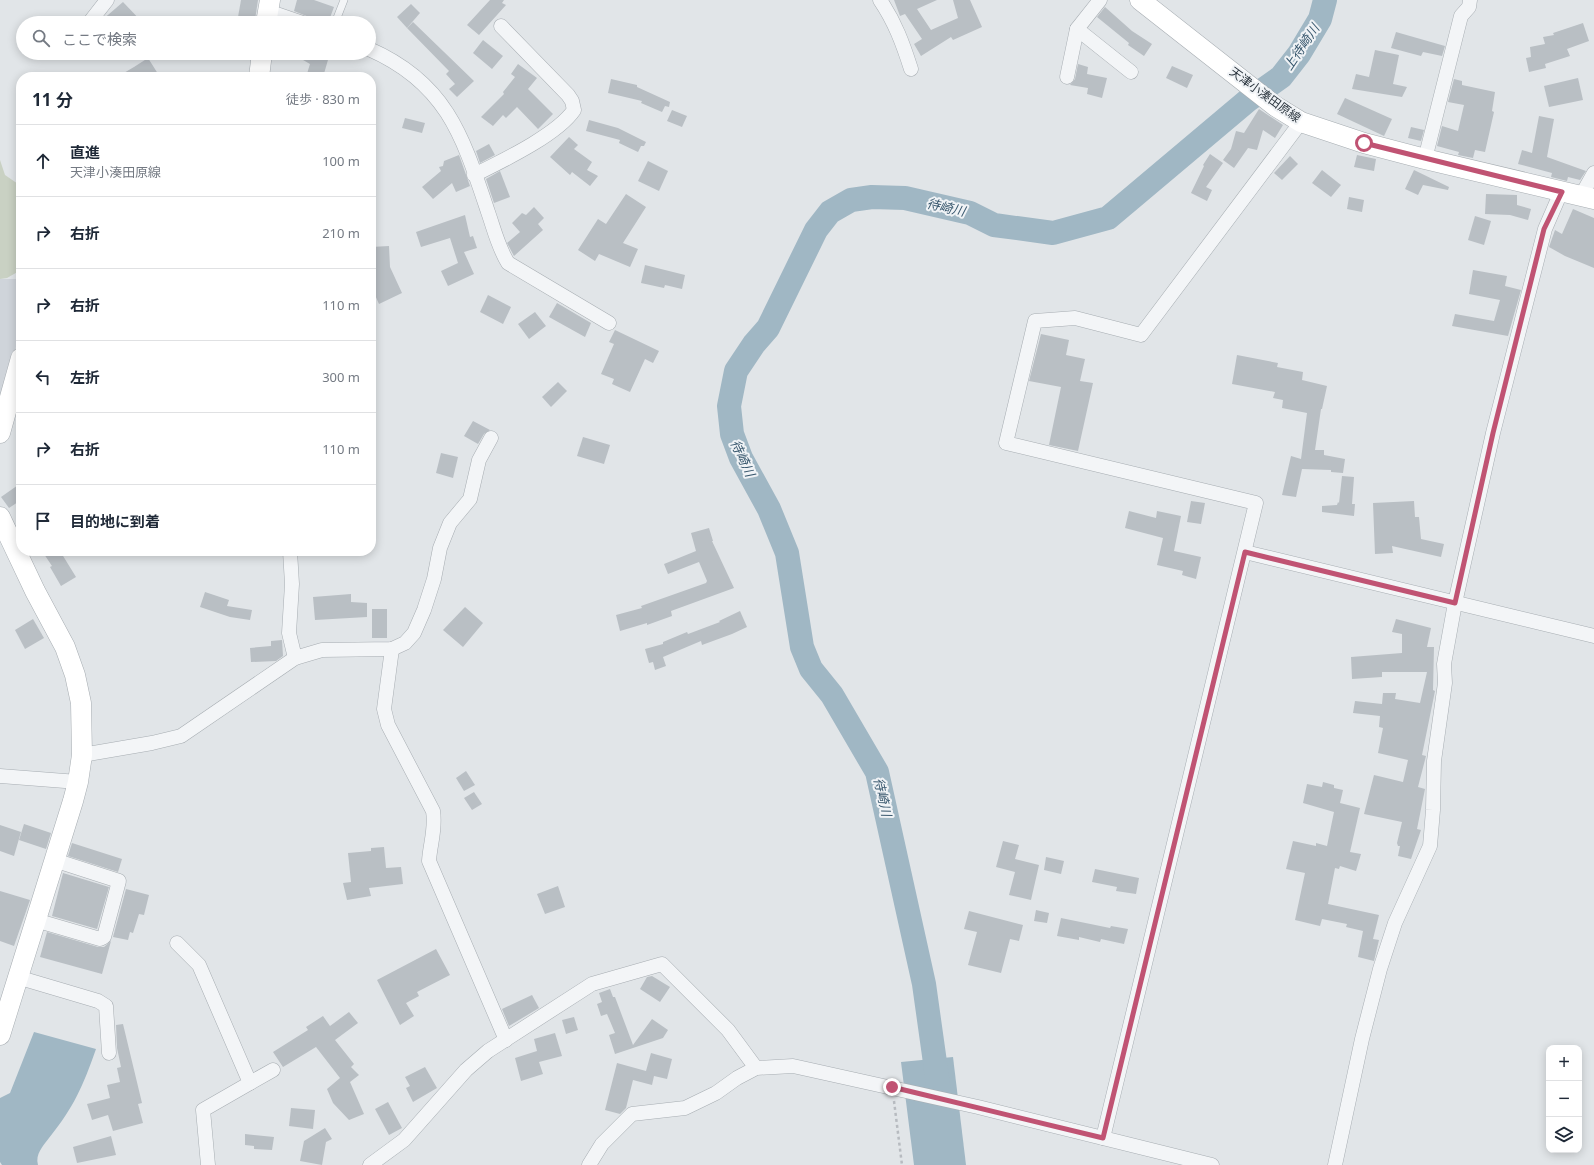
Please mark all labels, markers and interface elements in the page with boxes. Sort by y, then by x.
search box [16,16,376,60]
water label: 上待崎川 [1279,19,1324,74]
icon: search [30,27,52,49]
text: ここで検索 [62,29,137,49]
street label: 天津小湊田原線 [1226,63,1304,126]
text: 11 分 [32,88,73,111]
text: 徒歩 · 830 m [286,90,360,108]
route start [1355,134,1373,152]
text: 直進 [70,142,100,162]
icon: ahead [32,150,54,172]
text: 100 m [322,152,360,170]
text: 天津小湊田原線 [70,163,161,181]
water label: 待崎川 [925,194,969,221]
icon: right [32,222,54,244]
text: 右折 [70,223,100,243]
text: 210 m [322,224,360,242]
icon: right [32,294,54,316]
text: 右折 [70,295,100,315]
text: 110 m [322,296,360,314]
icon: left [32,366,54,388]
text: 左折 [70,367,100,387]
text: 300 m [322,368,360,386]
water label: 待崎川 [727,437,760,481]
icon: right [32,438,54,460]
text: 右折 [70,439,100,459]
text: 110 m [322,440,360,458]
icon: arrive [32,510,54,532]
text: 目的地に到着 [70,511,160,531]
water label: 待崎川 [870,776,897,820]
map controls [1546,1045,1582,1153]
button: + [1546,1045,1582,1081]
route end [883,1078,901,1096]
button: − [1546,1081,1582,1117]
button: layers [1546,1117,1582,1153]

